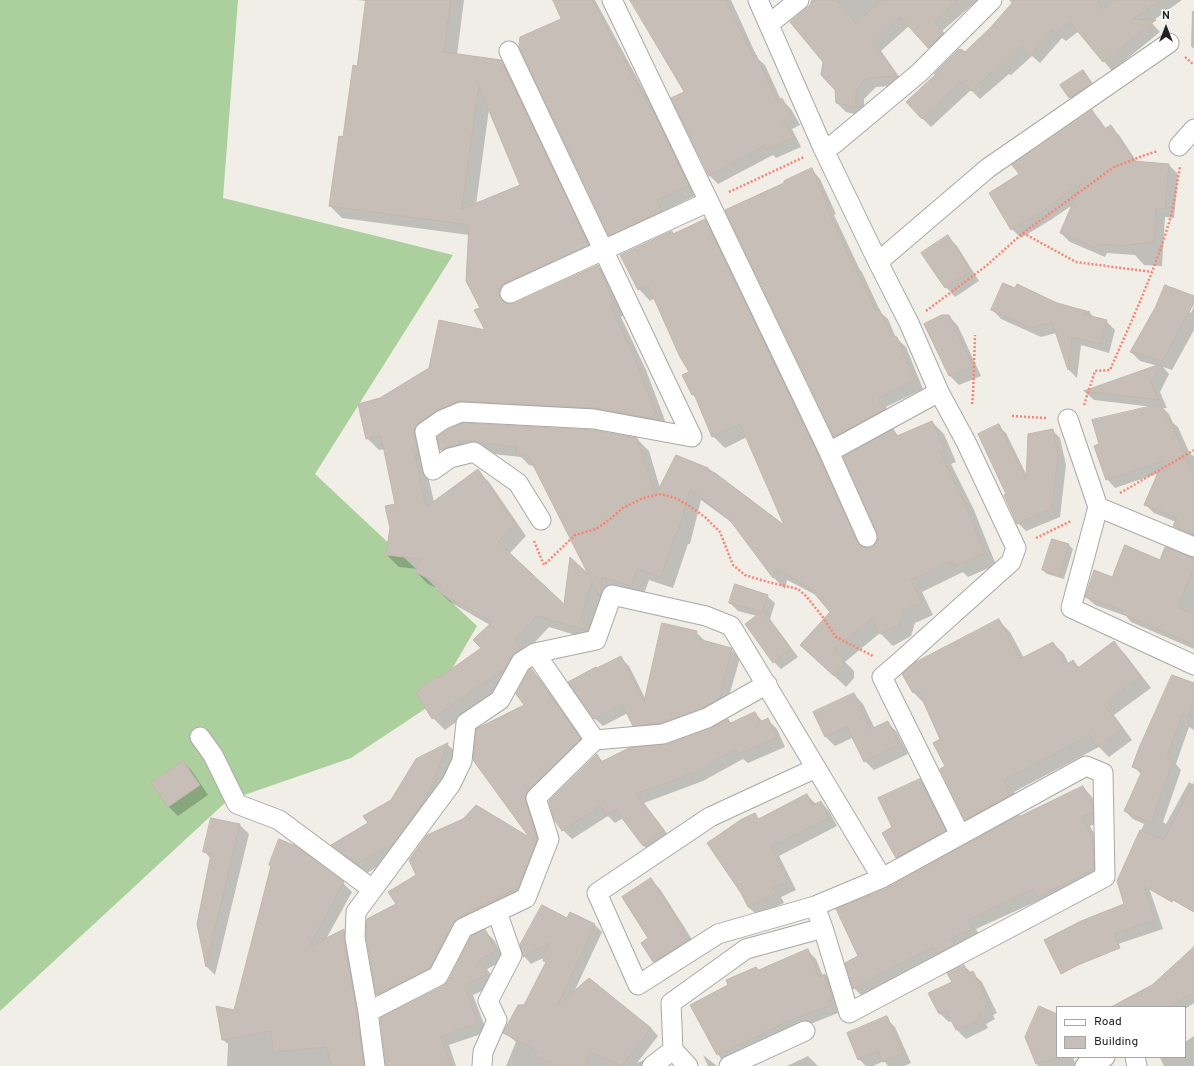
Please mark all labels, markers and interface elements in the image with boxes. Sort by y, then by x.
north arrow [1146,8,1186,48]
text: N [1162,9,1170,23]
legend [1056,1006,1186,1058]
text: Road [1094,1014,1122,1030]
text: Building [1094,1034,1138,1050]

